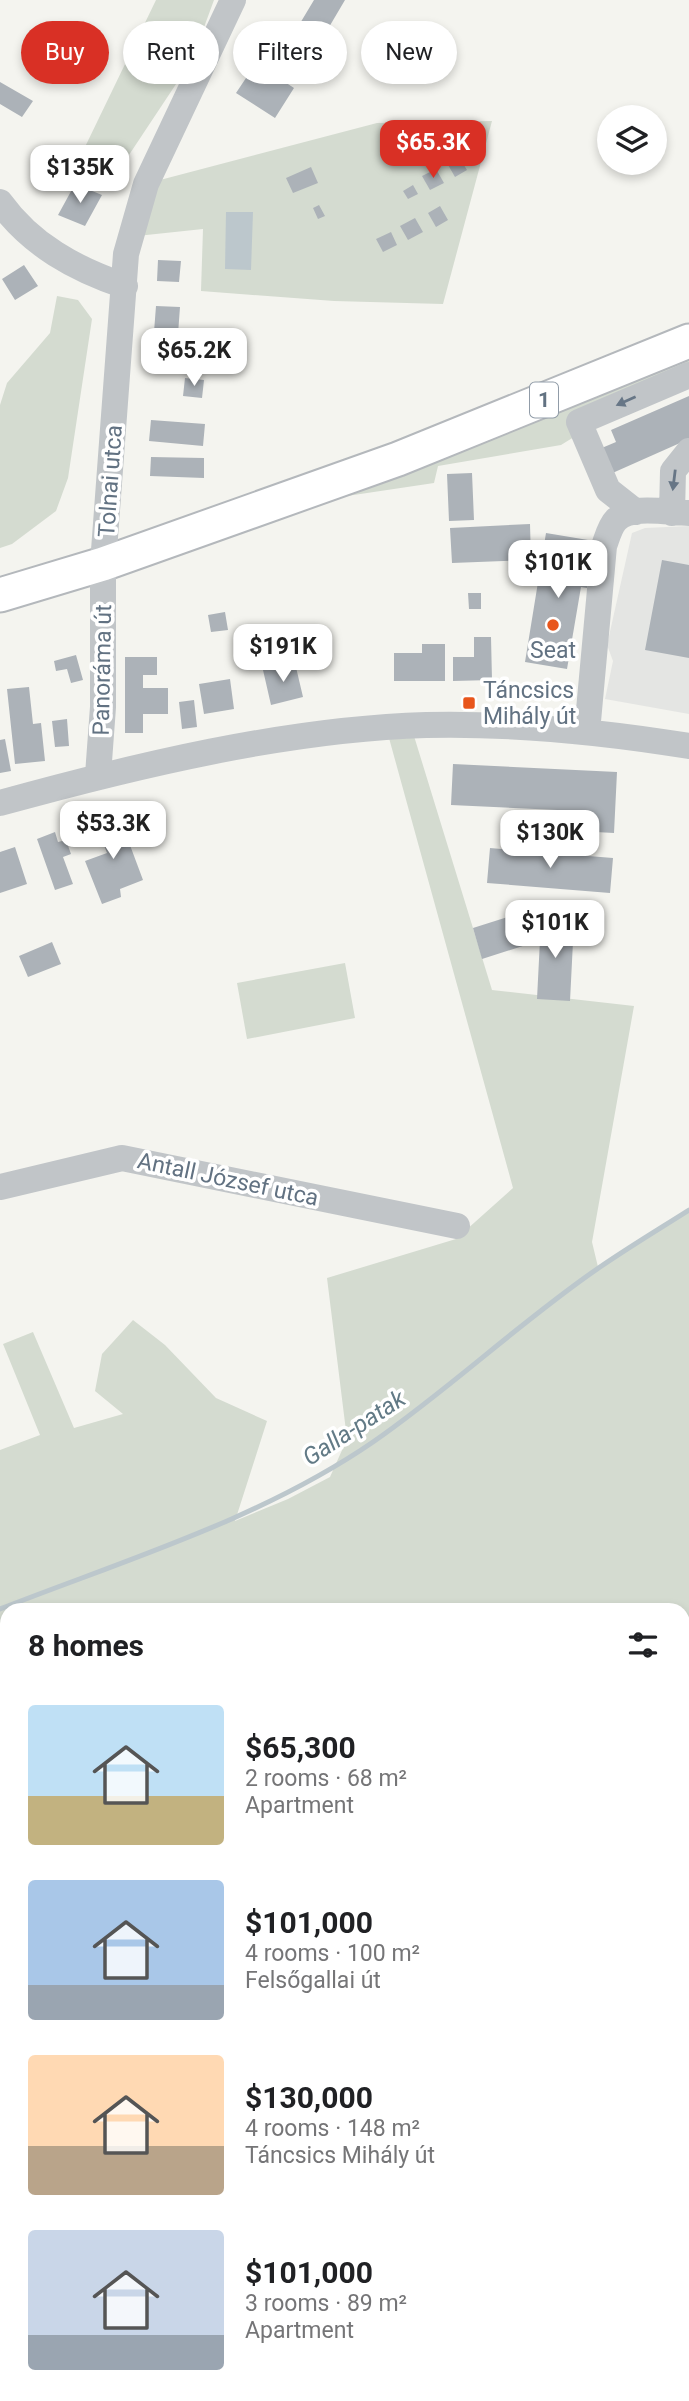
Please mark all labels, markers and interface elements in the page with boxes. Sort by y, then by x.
chip: Buy [21,21,109,84]
chip: Rent [123,21,219,84]
chip: Filters [233,21,347,84]
chip: New [361,21,457,84]
map controls [597,105,667,175]
button: layers [597,105,667,175]
pin: $65.3K [376,120,490,180]
text: $65.3K [396,129,470,156]
pin: $135K [31,146,129,205]
text: $135K [46,154,114,181]
pin: $65.2K [137,328,251,388]
text: $65.2K [157,337,231,364]
road number: 1 [530,382,558,418]
one-way arrow [616,396,637,407]
street label: Tolnai utca [93,424,128,538]
one-way arrow [668,469,679,491]
pin: $101K [509,540,607,600]
text: $101K [524,549,592,576]
street label: Panoráma út [88,604,117,736]
marker: Seat [545,617,561,633]
pin: $191K [234,624,332,684]
text: $191K [249,633,317,660]
place label: Seat [530,637,576,664]
place label: Táncsics Mihály út [483,677,576,730]
marker: Táncsics Mihály út [461,695,477,711]
pin: $53.3K [56,802,170,861]
text: $53.3K [76,810,150,837]
pin: $130K [501,810,599,870]
text: $130K [516,819,584,846]
pin: $101K [506,900,604,960]
text: $101K [521,909,589,936]
street label: Antall József utca [135,1147,321,1212]
water label: Galla-patak [297,1384,412,1472]
icon: filters [624,1626,662,1664]
text: 8 homes [28,1628,144,1663]
text: $65,300 [245,1730,356,1765]
icon: home [84,1733,168,1817]
text: 2 rooms · 68 m² [245,1765,407,1792]
text: Apartment [245,1792,354,1819]
text: $101,000 [245,1905,373,1940]
icon: home [84,1908,168,1992]
text: 4 rooms · 100 m² [245,1940,420,1967]
text: Felsőgallai út [245,1967,381,1994]
text: $130,000 [245,2080,373,2115]
icon: home [84,2083,168,2167]
text: 4 rooms · 148 m² [245,2115,420,2142]
text: Táncsics Mihály út [245,2142,435,2169]
text: $101,000 [245,2255,373,2290]
icon: home [84,2258,168,2342]
text: 3 rooms · 89 m² [245,2290,407,2317]
text: Apartment [245,2317,354,2344]

